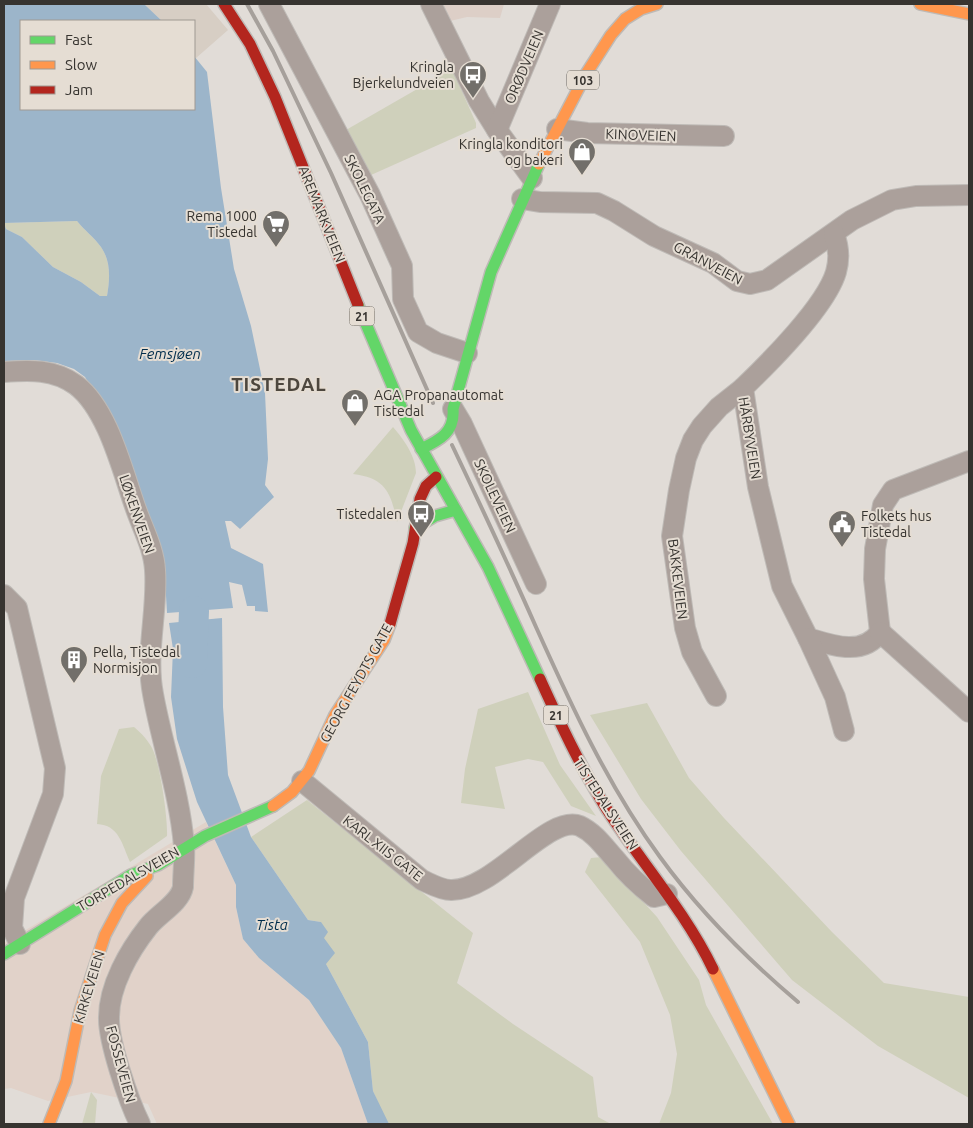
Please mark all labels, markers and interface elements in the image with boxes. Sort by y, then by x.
legend [20,20,195,110]
street label: ORØDVEIEN [501,28,547,106]
text: Fast [65,31,93,48]
text: Slow [65,56,98,73]
place label: Kringla Bjerkelundveien [353,59,454,91]
bus stop icon: Kringla Bjerkelundveien [458,60,488,99]
road number: 103 [567,70,599,90]
text: Jam [65,81,93,98]
street label: KINOVEIEN [605,126,677,144]
place label: Kringla konditori og bakeri [459,136,563,168]
shop icon: Kringla konditori og bakeri [567,137,597,176]
street label: SKOLEGATA [341,152,389,226]
street label: AREMARKVEIEN [295,163,349,265]
place label: Rema 1000 Tistedal [187,208,257,240]
supermarket icon: Rema 1000 Tistedal [261,209,291,248]
street label: GRANVEIEN [671,238,745,288]
road number: 21 [350,306,374,326]
water label: Femsjøen [139,345,201,362]
district label: TISTEDAL [231,373,327,395]
place label: AGA Propanautomat Tistedal [374,387,504,419]
shop icon: AGA Propanautomat Tistedal [340,388,370,427]
street label: HÅRBYVEIEN [736,396,764,480]
street label: SKOLEVEIEN [471,457,519,535]
street label: LØKENVEIEN [116,473,158,555]
bus stop icon: Tistedalen [406,499,436,538]
place label: Tistedalen [336,506,402,522]
place label: Folkets hus Tistedal [861,508,932,540]
public building icon: Folkets hus Tistedal [827,509,857,548]
street label: BAKKEVEIEN [665,538,691,620]
street label: GEORG FEYDTS GATE [317,621,395,745]
place label: Pella, Tistedal Normisjon [93,644,180,676]
building icon: Pella, Tistedal Normisjon [59,645,89,684]
road number: 21 [544,706,568,724]
street label: TISTEDALSVEIEN [570,755,642,853]
street label: KARL XIIS GATE [340,812,426,884]
street label: TORPEDALSVEIEN [74,843,182,915]
water label: Tista [256,916,288,933]
street label: KIRKEVEIEN [70,949,108,1025]
street label: FOSSEVEIEN [103,1024,139,1104]

